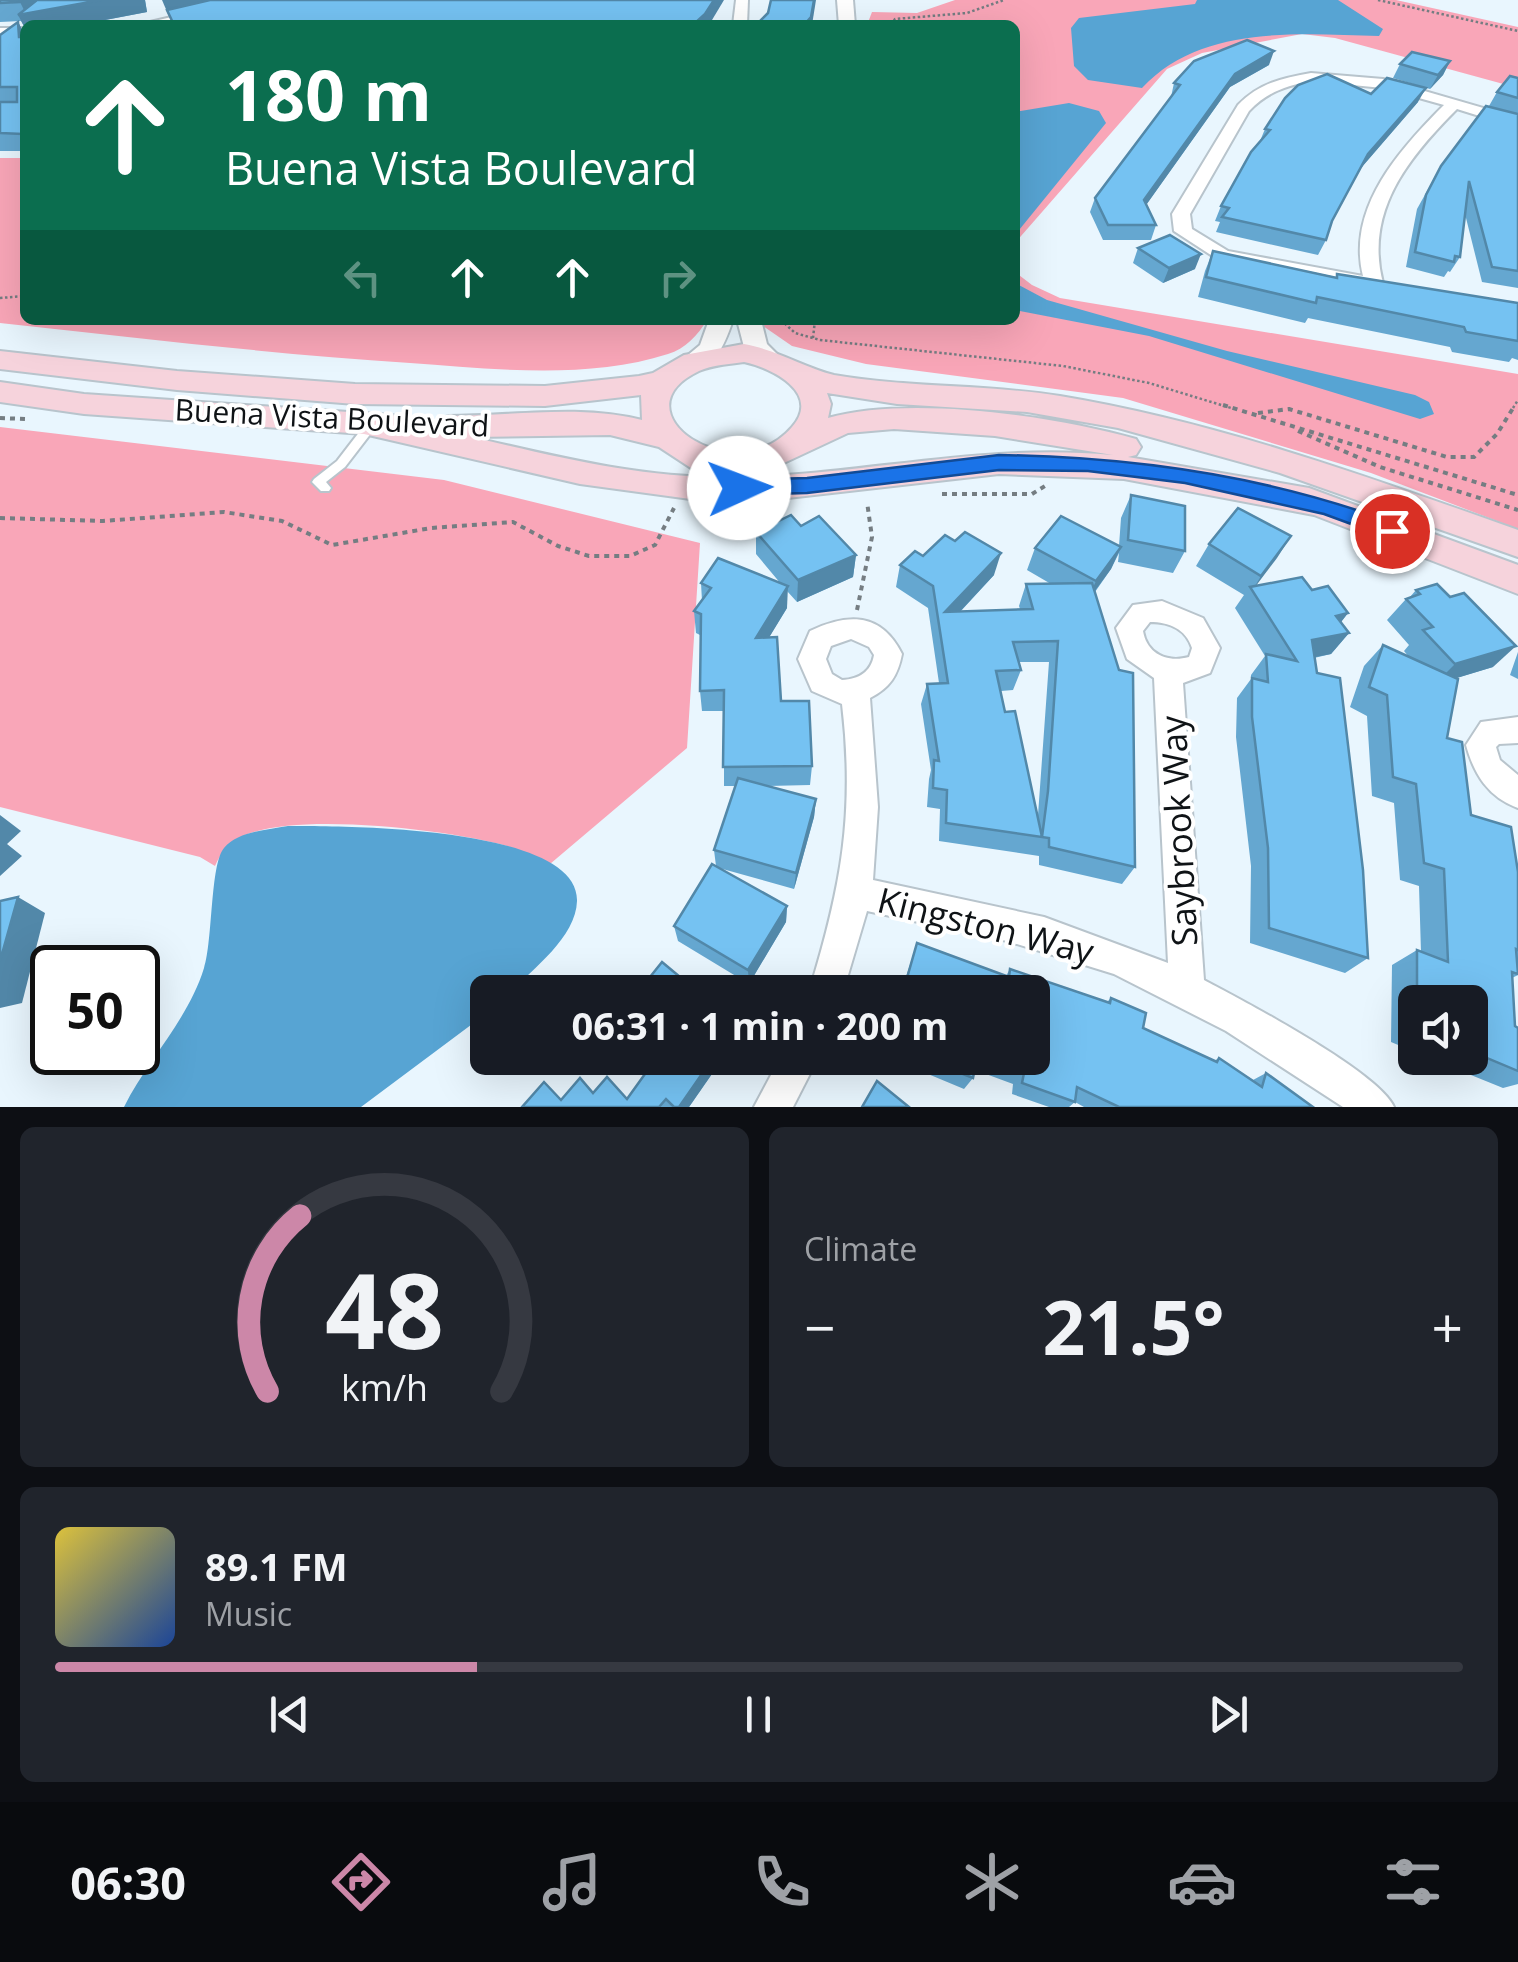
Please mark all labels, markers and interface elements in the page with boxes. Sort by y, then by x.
text: 180 m [225,46,432,142]
icon: ahead [60,60,190,190]
text: Buena Vista Boulevard [225,137,697,198]
icon: left [335,250,390,305]
icon: ahead [440,250,495,305]
icon: ahead [545,250,600,305]
icon: right [650,250,705,305]
street label: Buena Vista Boulevard [174,388,490,446]
position arrow [687,436,791,540]
pin [1350,489,1435,574]
icon: arrive [1365,504,1420,559]
street label: Saybrook Way [1148,714,1208,947]
street label: Kingston Way [873,875,1099,975]
speed limit sign: 50 [30,945,160,1075]
map controls [1398,985,1488,1075]
button: sound [1398,985,1488,1075]
text: 06:31 · 1 min · 200 m [572,999,948,1051]
text: Climate [804,1227,917,1270]
text: 48 [325,1238,444,1379]
text: 21.5° [1042,1275,1225,1377]
text: − [804,1289,835,1364]
text: + [1432,1289,1463,1364]
text: km/h [341,1363,428,1411]
text: 89.1 FM [205,1540,348,1592]
text: Music [205,1592,292,1635]
icon: previous [262,1687,317,1742]
icon: pause [731,1687,786,1742]
icon: next [1201,1687,1256,1742]
icon: directions [326,1847,396,1917]
icon: music [537,1847,607,1917]
icon: phone [747,1847,817,1917]
icon: climate [957,1847,1027,1917]
icon: car [1167,1847,1237,1917]
icon: filters [1378,1847,1448,1917]
text: 06:30 [70,1852,186,1913]

